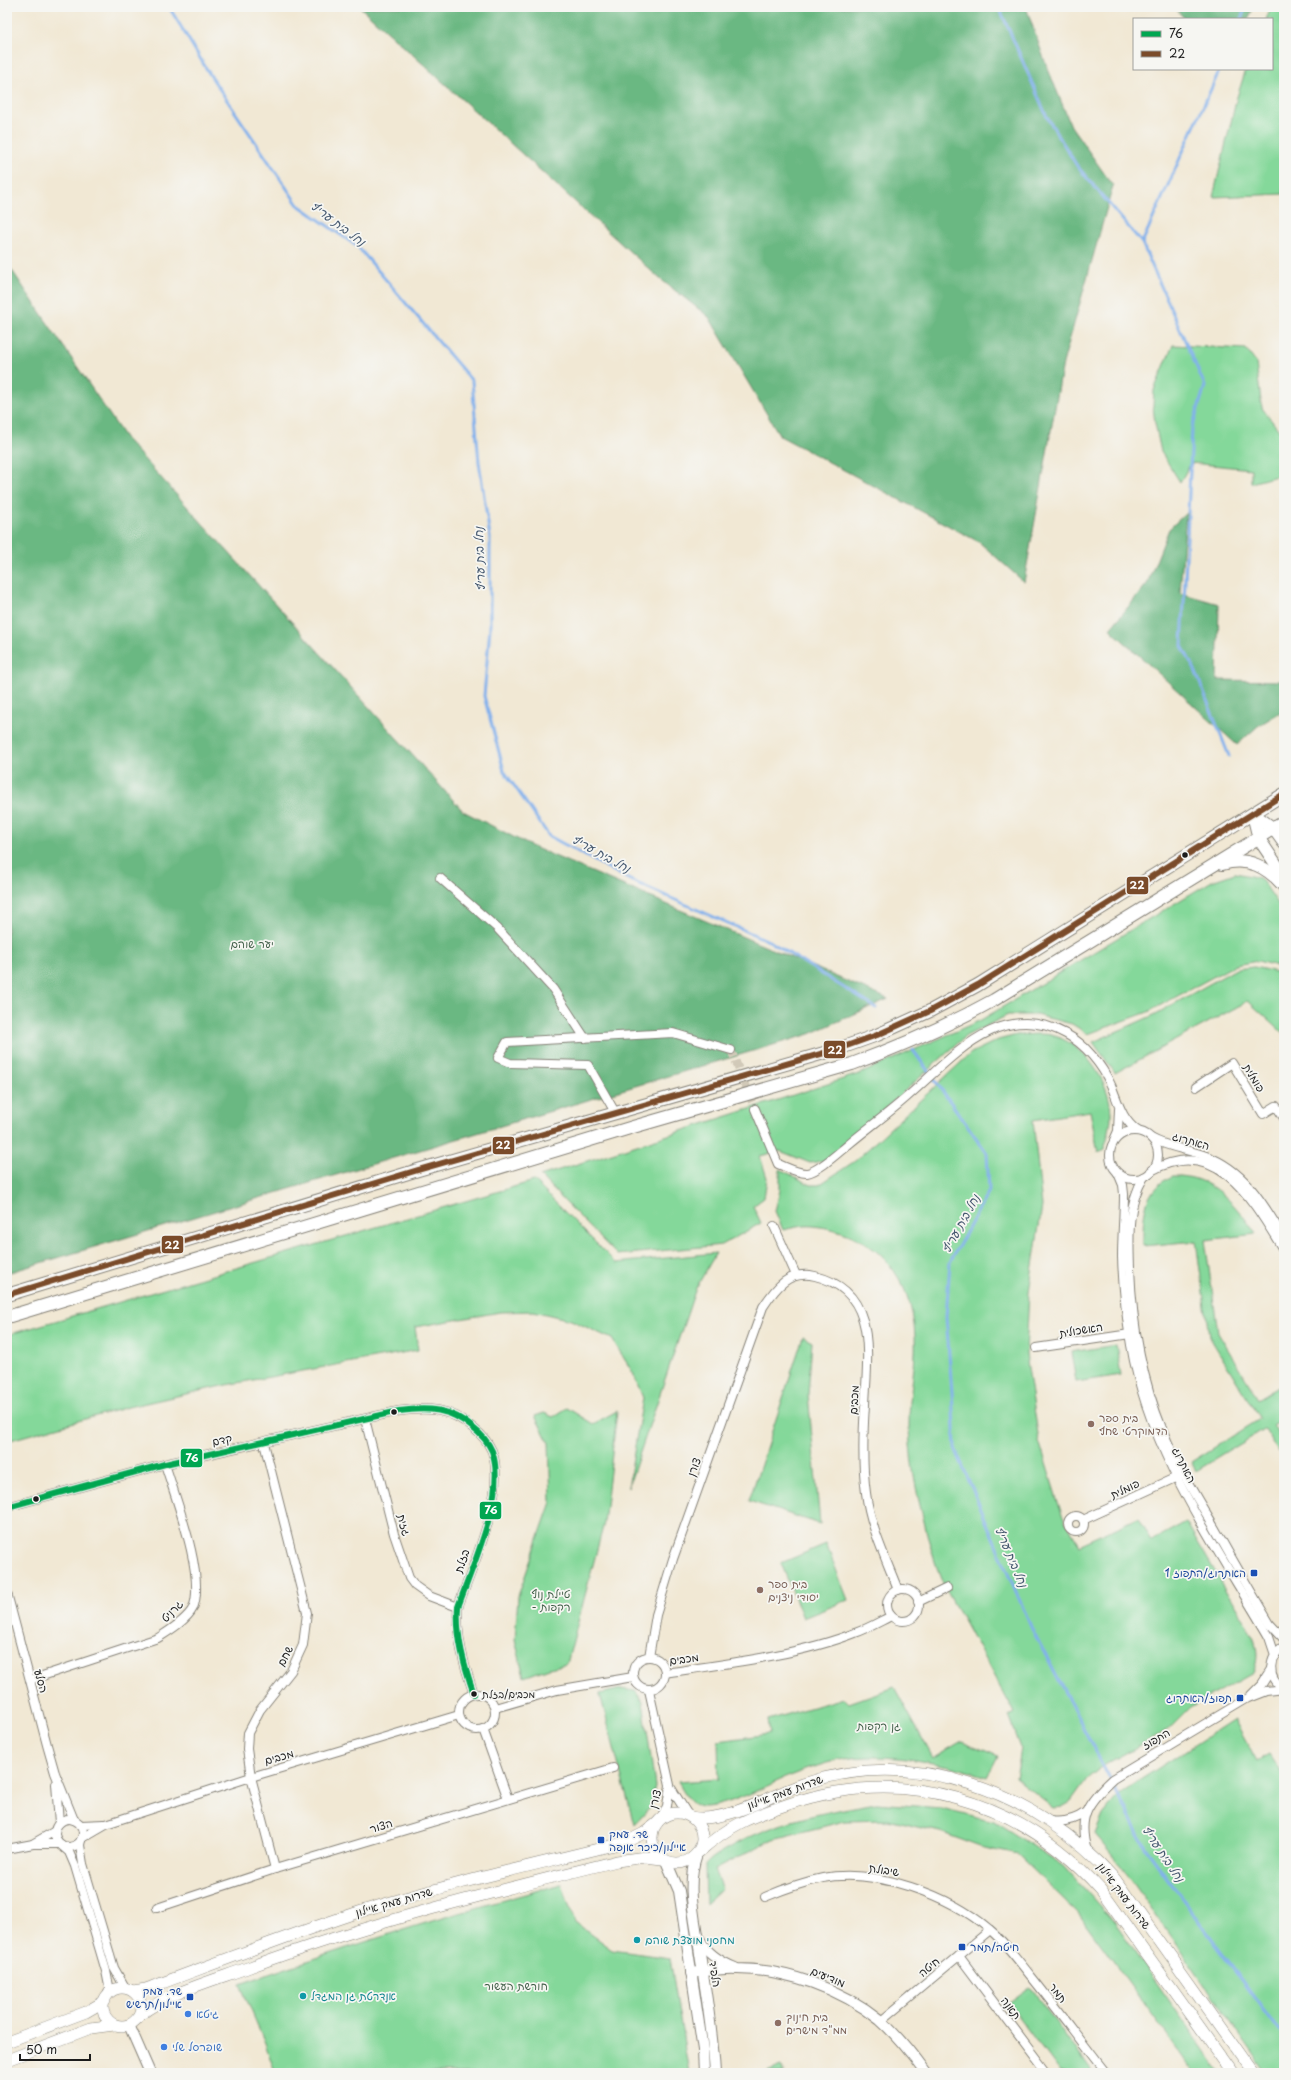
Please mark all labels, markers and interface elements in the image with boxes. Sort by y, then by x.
legend [1133,18,1273,70]
text: 76 [1169,24,1183,42]
text: 22 [1169,44,1185,62]
water label: נחל בית עריף [307,197,371,251]
water label: נחל בית עריף [469,525,489,592]
water label: נחל בית עריף [569,830,635,877]
unlabelled marker [1180,850,1190,860]
line badge: 22 [1126,876,1149,895]
text: 22 [1130,876,1144,893]
park label: יער שוהם [230,935,274,952]
line badge: 22 [823,1040,846,1059]
text: 22 [828,1041,842,1058]
street label: פומלית [1239,1059,1270,1095]
street label: האתרוג [1170,1127,1212,1154]
line badge: 22 [492,1136,515,1155]
text: 22 [496,1136,510,1153]
water label: נחל בית עריף [937,1190,984,1256]
line badge: 22 [161,1235,184,1254]
text: 22 [165,1236,179,1253]
street label: האשכולית [1057,1318,1104,1341]
street label: מכבים [844,1385,863,1415]
unlabelled marker [389,1407,399,1417]
place label: בית ספר הדמוקרטי שחף [1099,1409,1168,1439]
marker: בית ספר הדמוקרטי שחף [1086,1419,1096,1429]
street label: קדם [210,1429,234,1450]
street label: האתרוג [1168,1444,1201,1486]
line badge: 76 [180,1448,203,1468]
text: 76 [185,1449,199,1466]
street label: צורן [682,1455,705,1479]
street label: פומלית [1106,1474,1142,1503]
unlabelled marker [31,1494,41,1504]
line badge: 76 [479,1501,502,1520]
text: 76 [484,1501,498,1518]
street label: גזית [393,1511,416,1538]
water label: נחל בית עריף [991,1523,1033,1591]
street label: בזלת [449,1547,474,1576]
place label: האתרוג/התפוז 1 [1165,1564,1246,1581]
marker: האתרוג/התפוז 1 [1249,1568,1259,1578]
place label: בית ספר יסודי ניצנים [768,1575,819,1605]
park label: טיילת נוף - רקפות [531,1585,571,1615]
marker: בית ספר יסודי ניצנים [755,1585,765,1595]
street label: גרניט [157,1595,187,1626]
street label: שחם [272,1642,297,1669]
street label: מכבים [668,1648,700,1669]
street label: הסלע [30,1667,53,1695]
place label: מכבים/בזלת [481,1686,535,1701]
marker: מכבים/בזלת [469,1689,479,1699]
place label: תפוז/האתרוג [1166,1689,1232,1706]
marker: תפוז/האתרוג [1235,1693,1245,1703]
park label: גן רקפות [856,1717,901,1734]
street label: התפוז [1139,1724,1173,1753]
street label: מכבים [262,1744,295,1769]
street label: שדרות עמק איילון [745,1770,825,1813]
street label: צורן [644,1787,665,1810]
street label: הצור [367,1814,394,1837]
water label: נחל בית עריף [1138,1822,1190,1886]
place label: שד. עמק איילון/כיכר אנפה [609,1825,686,1855]
marker: שד. עמק איילון/כיכר אנפה [596,1835,606,1845]
street label: שיבולת [868,1859,901,1880]
street label: שדרות עמק איילון [1094,1859,1155,1933]
street label: שדרות עמק איילון [353,1882,435,1921]
place label: מחסני מועצת שוהם [645,1931,735,1948]
marker: מחסני מועצת שוהם [632,1935,642,1945]
place label: חיטה/תמר [970,1938,1019,1955]
marker: חיטה/תמר [957,1942,967,1952]
street label: חיטה [914,1953,943,1981]
street label: הלפיד [705,1959,726,1988]
street label: מודיעים [808,1962,848,1991]
park label: חורשת העשור [484,1977,548,1994]
street label: תמר [1045,1979,1072,2006]
place label: שד. עמק איילון/תרשיש [126,1982,183,2012]
place label: אנדרטת גן המגדל [311,1987,396,2004]
marker: אנדרטת גן המגדל [298,1991,308,2001]
marker: שד. עמק איילון/תרשיש [185,1992,195,2002]
street label: תאנה [997,1993,1026,2023]
place label: גיטא [196,2005,219,2022]
place label: בית חינוך ממ"ד מישרים [786,2008,847,2038]
marker: גיטא [183,2009,193,2019]
marker: בית חינוך ממ"ד מישרים [773,2018,783,2028]
scale bar [20,2036,90,2062]
place label: שופרסל שלי [172,2038,223,2055]
text: 50 m [26,2040,57,2058]
marker: שופרסל שלי [159,2042,169,2052]

